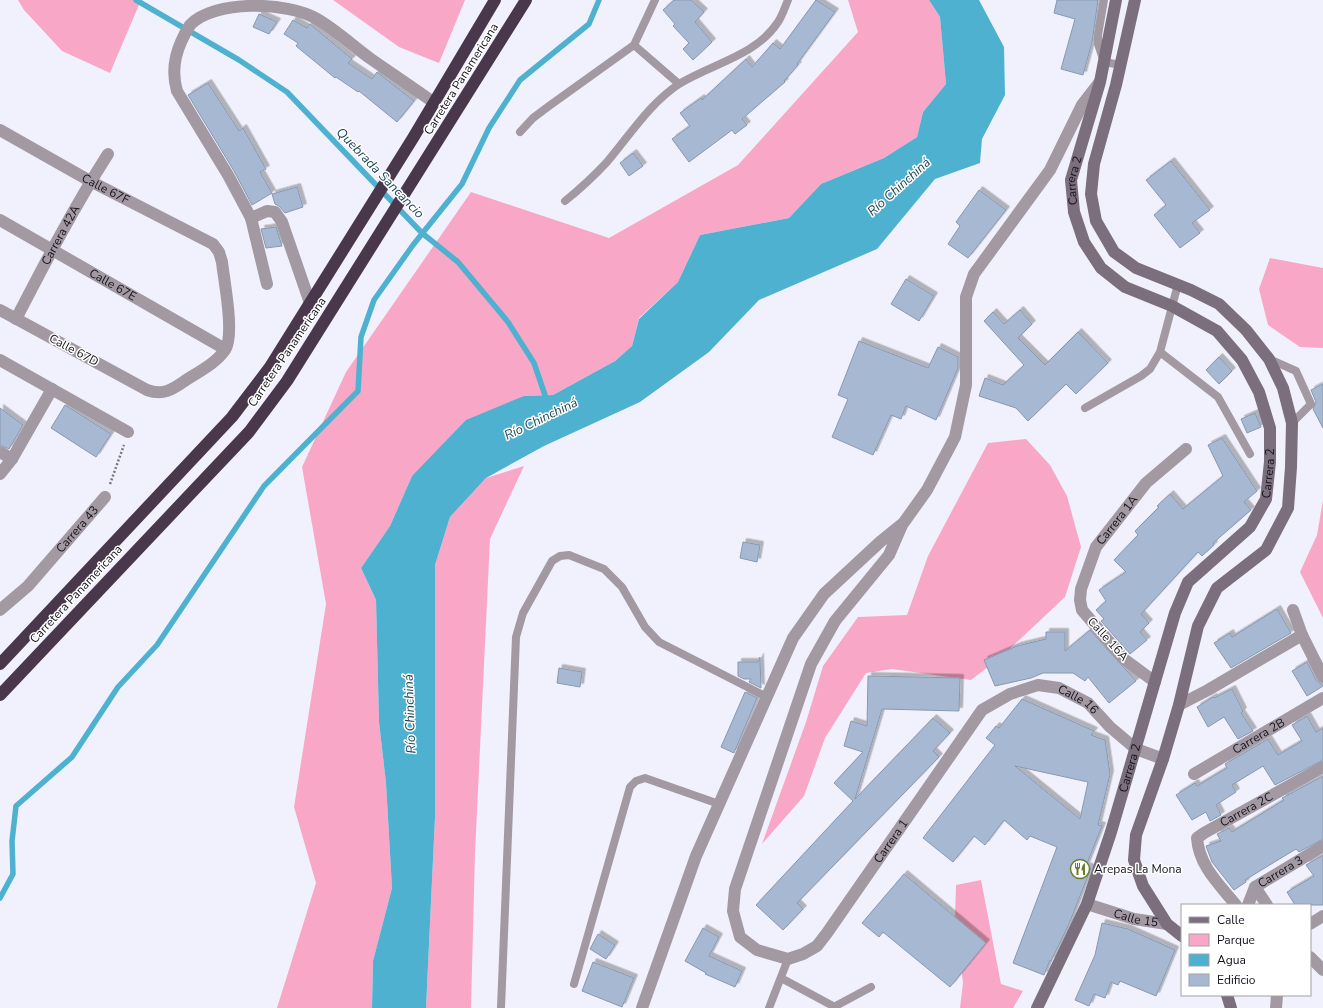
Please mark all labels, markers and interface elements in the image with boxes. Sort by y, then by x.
street label: Carretera Panamericana [420,20,502,138]
water label: Quebrada Sancancio [332,124,428,222]
water label: Río Chinchiná [863,154,935,220]
street label: Carrera 2 [1063,154,1086,206]
street label: Calle 67F [79,170,133,208]
street label: Carrera 42A [38,202,84,268]
street label: Calle 67E [86,265,139,305]
street label: Carretera Panamericana [244,294,330,410]
street label: Calle 67D [46,330,102,370]
water label: Río Chinchiná [501,393,581,445]
street label: Carrera 2 [1258,448,1278,499]
street label: Carrera 1A [1093,492,1142,548]
street label: Carrera 43 [52,502,102,556]
street label: Carretera Panamericana [26,541,126,647]
street label: Calle 16A [1084,614,1132,665]
water label: Río Chinchiná [400,674,420,754]
street label: Calle 16 [1055,681,1102,717]
street label: Carrera 2B [1229,714,1288,758]
street label: Carrera 2 [1115,742,1144,794]
street label: Carrera 2C [1217,788,1276,831]
street label: Carrera 1 [870,816,912,866]
street label: Carrera 3 [1255,852,1306,891]
restaurant icon: Arepas La Mona [1069,858,1091,880]
place label: Arepas La Mona [1094,861,1182,877]
legend [1181,904,1311,996]
street label: Calle 15 [1112,905,1159,931]
text: Calle [1217,912,1245,928]
text: Parque [1217,932,1255,948]
text: Agua [1217,952,1246,968]
text: Edificio [1217,972,1256,988]

